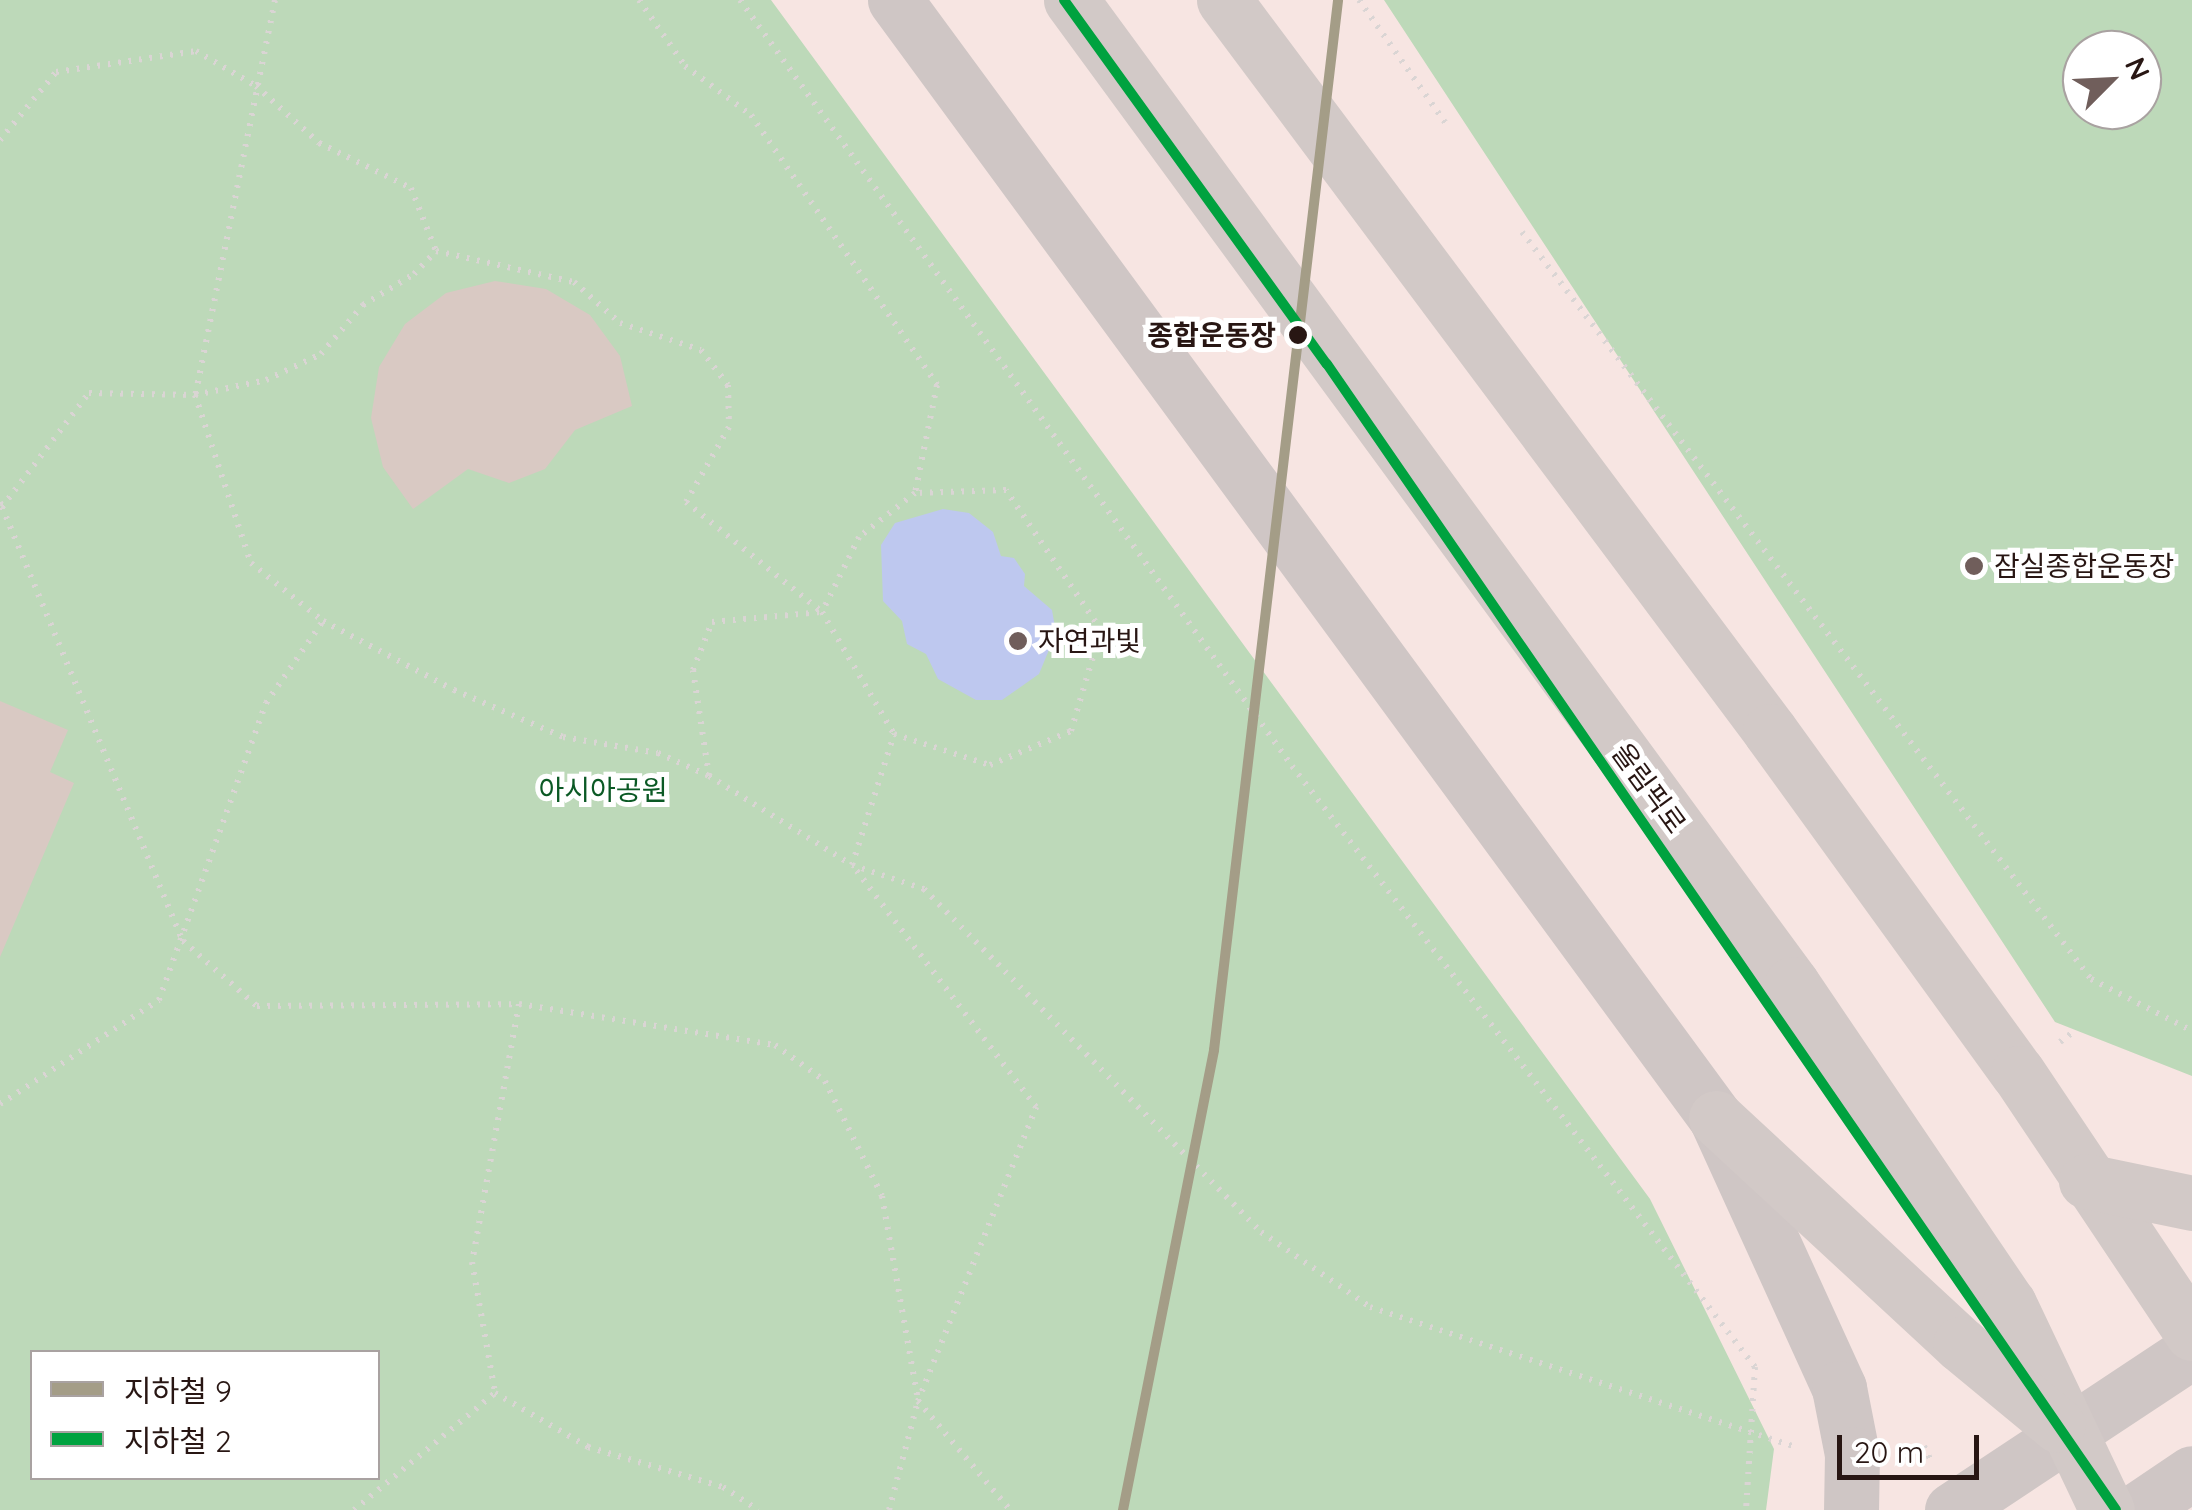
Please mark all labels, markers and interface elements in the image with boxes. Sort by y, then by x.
north arrow [2062,30,2162,130]
text: N [2118,52,2158,85]
place label: 종합운동장 [1147,318,1276,352]
marker: 종합운동장 [1285,322,1311,348]
place label: 잠실종합운동장 [1994,549,2174,583]
marker: 잠실종합운동장 [1963,555,1985,577]
place label: 자연과빛 [1038,624,1141,658]
marker: 자연과빛 [1007,630,1029,652]
street label: 올림픽로 [1605,736,1693,840]
park label: 아시아공원 [539,773,667,807]
legend [30,1350,380,1480]
text: 지하철 9 [124,1372,232,1410]
scale bar [1842,1415,1984,1477]
text: 지하철 2 [124,1422,232,1460]
text: 20 m [1854,1433,1924,1471]

